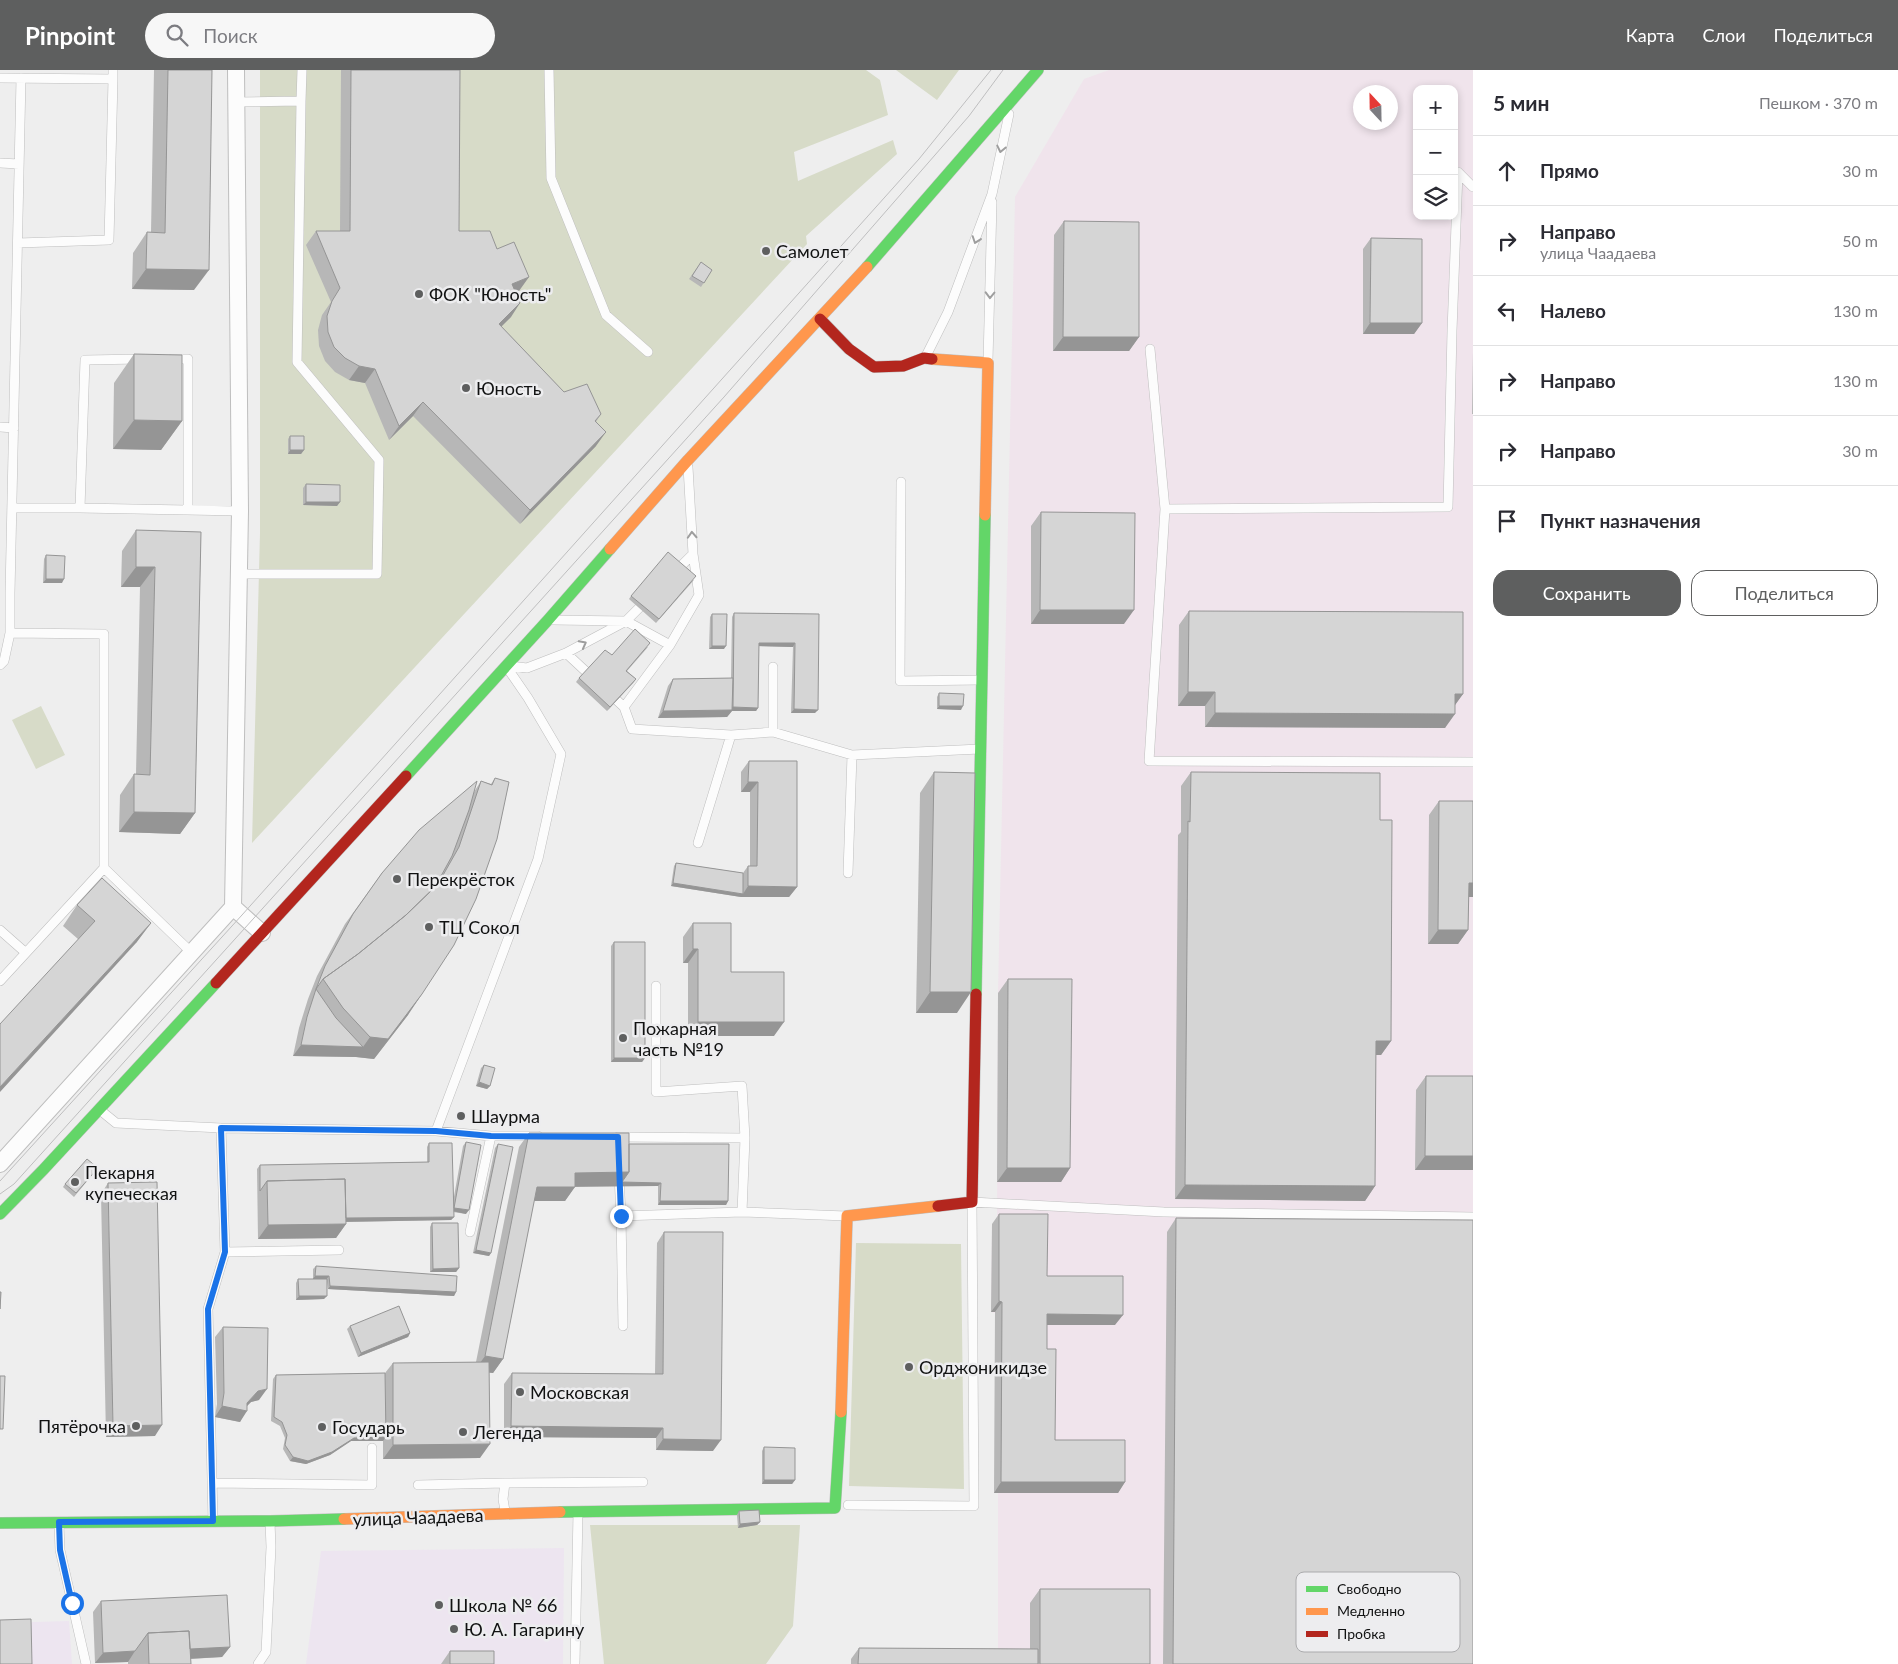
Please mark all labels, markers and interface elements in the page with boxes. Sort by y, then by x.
search box [145,13,495,58]
text: Pinpoint [25,21,115,50]
icon: search [163,21,191,49]
text: Поиск [203,24,258,47]
text: Карта [1626,24,1674,46]
text: Слои [1702,24,1746,46]
text: Поделиться [1774,24,1873,46]
north arrow [1353,85,1398,130]
map controls [1413,85,1458,220]
button: + [1413,85,1458,130]
text: 5 мин [1493,90,1550,115]
text: Пешком · 370 m [1759,93,1878,112]
button: − [1413,130,1458,175]
one-way arrow [997,144,1007,153]
icon: ahead [1493,157,1521,185]
text: Прямо [1540,159,1599,182]
text: 30 m [1842,161,1878,180]
button: layers [1413,175,1458,220]
text: Направо [1540,220,1616,243]
icon: right [1493,227,1521,255]
text: 50 m [1842,231,1878,250]
one-way arrow [972,235,982,244]
place label: Самолет [776,240,849,262]
text: улица Чаадаева [1540,243,1656,262]
marker: Самолет [760,245,772,257]
place label: ФОК "Юность" [429,283,551,305]
marker: ФОК "Юность" [413,288,425,300]
one-way arrow [985,292,995,299]
icon: left [1493,297,1521,325]
text: Налево [1540,299,1606,322]
text: 130 m [1833,301,1878,320]
icon: right [1493,367,1521,395]
text: Направо [1540,369,1616,392]
text: 130 m [1833,371,1878,390]
place label: Юность [476,377,542,399]
marker: Юность [460,382,472,394]
icon: right [1493,437,1521,465]
text: Направо [1540,439,1616,462]
text: 30 m [1842,441,1878,460]
icon: arrive [1493,507,1521,535]
text: Пункт назначения [1540,509,1701,532]
one-way arrow [687,531,698,539]
button: Сохранить [1493,570,1681,616]
button: Поделиться [1691,570,1878,616]
one-way arrow [578,640,587,650]
place label: Перекрёсток [407,868,515,890]
marker: Перекрёсток [391,873,403,885]
place label: ТЦ Сокол [439,916,520,938]
marker: ТЦ Сокол [423,921,435,933]
place label: Пожарная часть №19 [633,1017,724,1060]
marker: Пожарная часть №19 [617,1032,629,1044]
place label: Шаурма [471,1105,540,1127]
marker: Шаурма [455,1110,467,1122]
place label: Пекарня купеческая [85,1161,178,1204]
marker: Пекарня купеческая [69,1176,81,1188]
route end [610,1205,633,1228]
place label: Орджоникидзе [919,1356,1047,1378]
marker: Орджоникидзе [903,1361,915,1373]
place label: Московская [530,1381,629,1403]
marker: Московская [514,1386,526,1398]
place label: Пятёрочка [38,1415,126,1437]
place label: Государь [332,1416,405,1438]
marker: Пятёрочка [130,1420,142,1432]
marker: Государь [316,1421,328,1433]
place label: Легенда [472,1421,542,1443]
marker: Легенда [457,1426,469,1438]
street label: улица Чаадаева [352,1504,484,1530]
legend [1296,1572,1460,1652]
text: Свободно [1337,1580,1402,1597]
route start [61,1592,84,1615]
place label: Школа № 66 [449,1594,558,1616]
marker: Школа № 66 [433,1599,445,1611]
text: Медленно [1337,1602,1405,1619]
place label: Ю. А. Гагарину [464,1618,585,1640]
marker: Ю. А. Гагарину [448,1623,460,1635]
text: Пробка [1337,1625,1385,1642]

